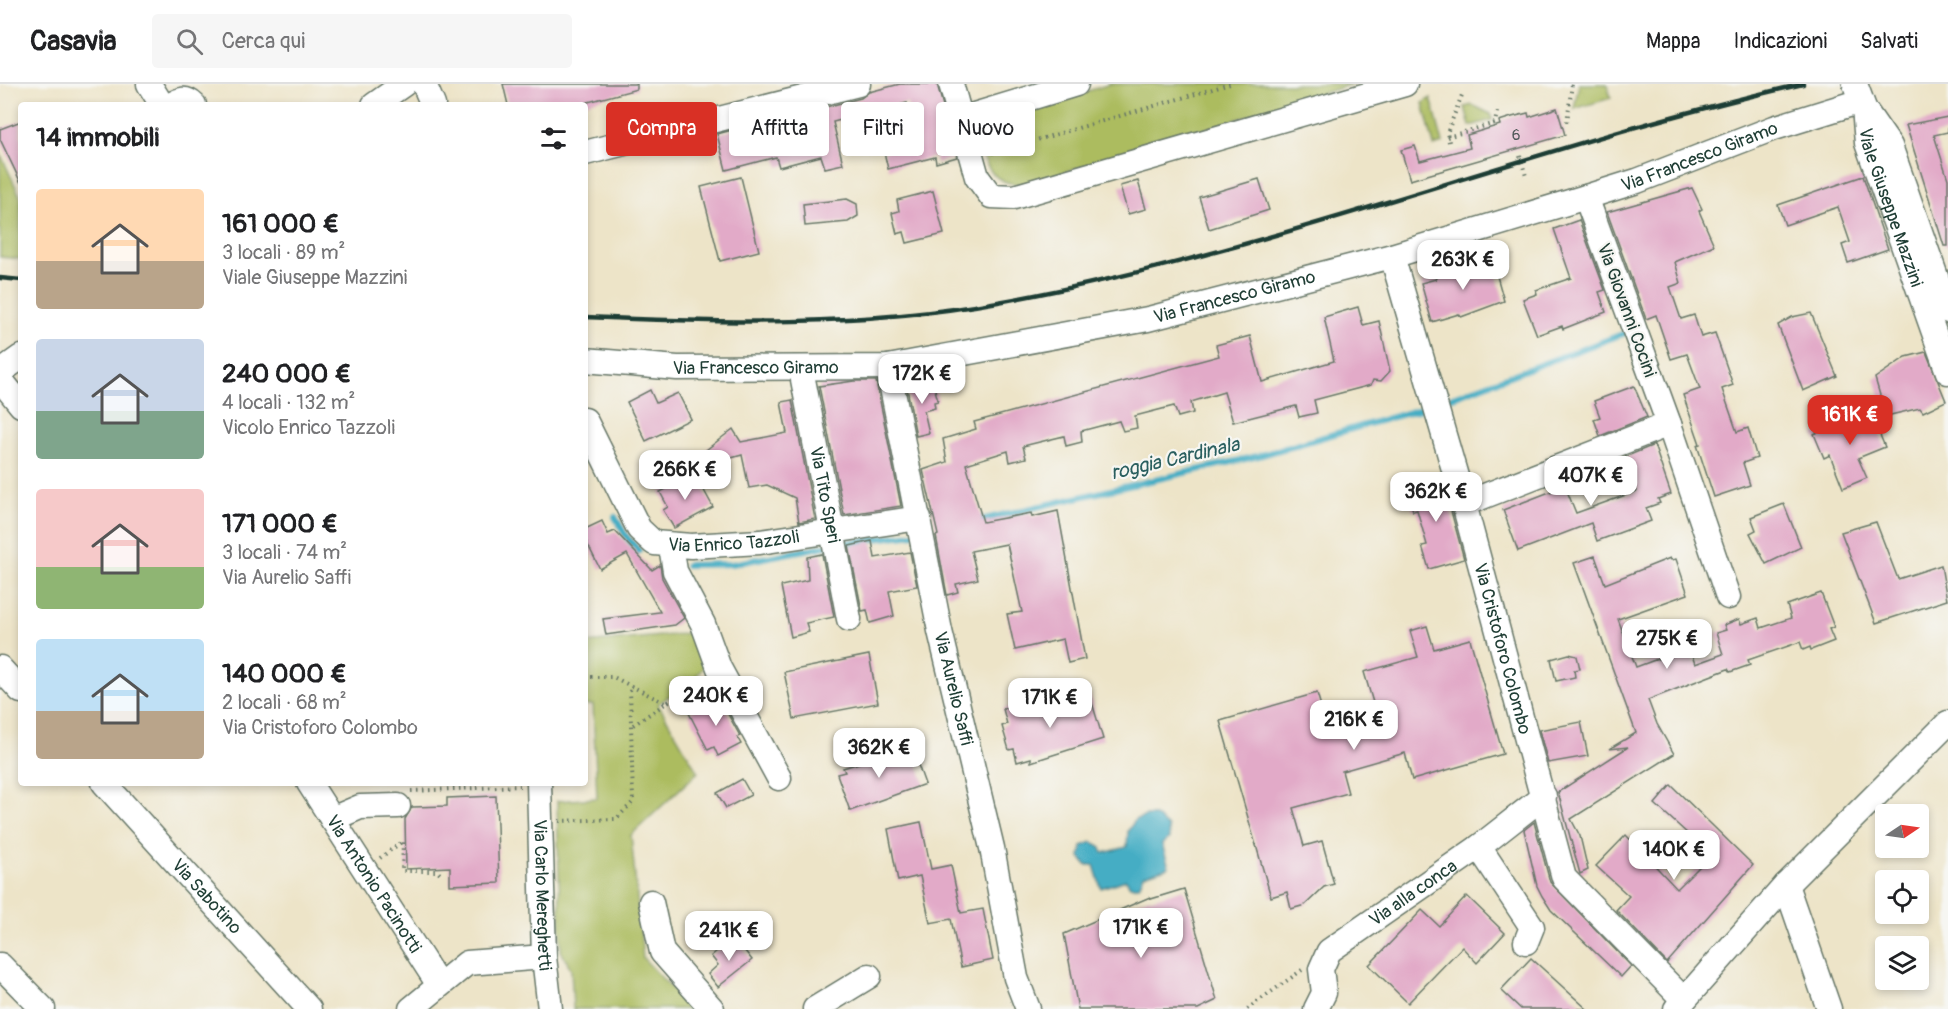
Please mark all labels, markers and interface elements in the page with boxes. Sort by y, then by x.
search box [152,14,572,68]
text: Casavia [30,24,116,59]
icon: search [173,25,206,58]
text: Cerca qui [221,27,305,55]
text: Mappa [1646,28,1701,55]
text: Indicazioni [1734,28,1827,55]
text: Salvati [1860,28,1918,55]
chip: Compra [606,102,717,156]
chip: Affitta [729,102,829,156]
chip: Filtri [841,102,924,156]
chip: Nuovo [936,102,1035,156]
street label: Via Francesco Giramo [1618,116,1782,197]
text: 14 immobili [36,122,159,154]
icon: filters [537,122,570,155]
house number: 6 [1512,126,1520,145]
street label: Viale Giuseppe Mazzini [1854,127,1928,290]
text: 161 000 € [222,208,339,240]
icon: home [84,213,156,285]
text: 3 locali · 89 m² [222,240,345,265]
pin: 263K € [1414,240,1512,291]
street label: Via Giovanni Cocini [1592,240,1661,380]
text: 263K € [1431,247,1495,272]
text: Viale Giuseppe Mazzini [222,265,407,290]
street label: Via Francesco Giramo [1151,265,1318,329]
pin: 172K € [873,354,971,405]
street label: Via Francesco Giramo [673,356,839,380]
text: 240 000 € [222,358,351,390]
text: 172K € [892,361,952,386]
icon: home [84,363,156,435]
text: 4 locali · 132 m² [222,390,355,415]
pin: 161K € [1801,395,1899,446]
text: 161K € [1822,402,1878,427]
text: Vicolo Enrico Tazzoli [222,415,395,440]
water label: roggia Cardinala [1108,431,1243,485]
street label: Via Tito Speri [804,445,845,545]
pin: 266K € [636,450,734,501]
pin: 407K € [1542,456,1640,507]
text: 266K € [653,457,717,482]
text: 407K € [1558,463,1624,488]
pin: 362K € [1387,472,1485,523]
text: 362K € [1404,479,1468,504]
text: 171 000 € [222,508,338,540]
icon: home [84,513,156,585]
street label: Via Enrico Tazzoli [667,525,801,558]
text: 3 locali · 74 m² [222,540,347,565]
street label: Via Cristoforo Colombo [1468,561,1536,737]
text: Via Aurelio Saffi [222,565,351,590]
pin: 275K € [1618,619,1716,670]
text: 275K € [1636,626,1698,651]
street label: Via Aurelio Saffi [929,629,978,748]
text: 140 000 € [222,658,347,690]
icon: home [84,663,156,735]
pin: 240K € [667,676,765,727]
pin: 171K € [1001,678,1099,729]
text: 240K € [683,683,749,708]
text: 171K € [1022,685,1078,710]
text: 2 locali · 68 m² [222,690,347,715]
pin: 216K € [1305,700,1403,751]
text: 216K € [1324,707,1384,732]
text: Via Cristoforo Colombo [222,715,418,740]
pin: 362K € [830,728,928,779]
text: 362K € [847,735,911,760]
north arrow [1875,804,1929,858]
map controls [1875,804,1929,990]
street label: Via Antonio Pacinotti [321,811,426,957]
street label: Via Carlo Mereghetti [528,819,556,972]
pin: 140K € [1625,830,1723,881]
text: 140K € [1643,837,1705,862]
street label: Via Sabotino [166,854,247,940]
street label: Via alla conca [1365,855,1462,932]
button: locate [1875,870,1929,924]
pin: 171K € [1092,908,1190,959]
pin: 241K € [680,911,778,962]
text: 171K € [1113,915,1169,940]
text: 241K € [699,918,759,943]
button: layers [1875,936,1929,990]

